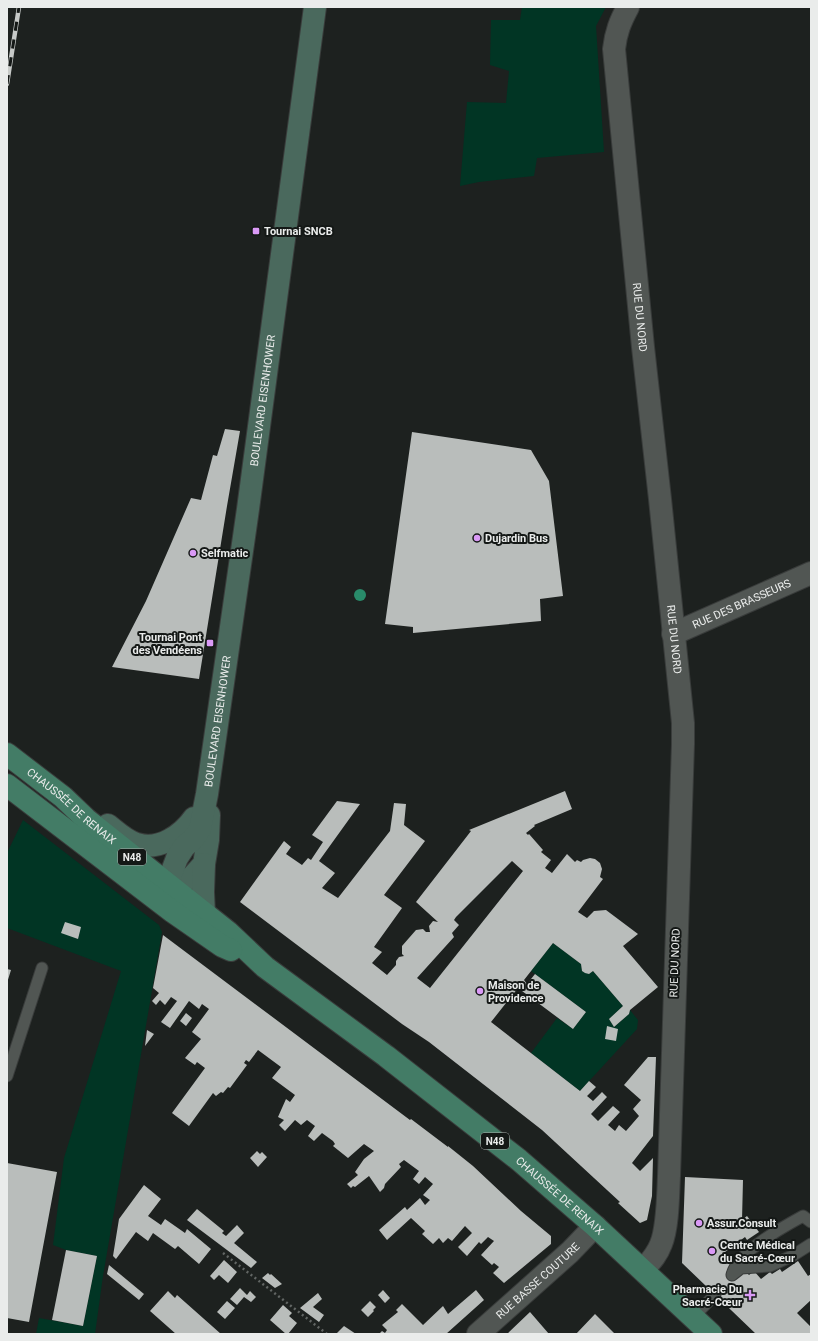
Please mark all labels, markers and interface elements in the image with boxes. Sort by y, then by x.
place label: Tournai SNCB [264,225,333,238]
marker: Tournai SNCB [251,226,261,236]
street label: RUE DU NORD [630,282,650,352]
street label: BOULEVARD EISENHOWER [247,334,278,467]
place label: Dujardin Bus [485,532,548,545]
marker: Dujardin Bus [472,533,482,543]
place label: Selfmatic [201,547,249,560]
marker: Selfmatic [188,548,198,558]
street label: RUE DES BRASSEURS [690,576,793,631]
street label: RUE DU NORD [664,604,684,675]
place label: Tournai Pont des Vendéens [133,631,202,657]
marker: Tournai Pont des Vendéens [205,638,215,648]
street label: BOULEVARD EISENHOWER [202,655,233,788]
street label: CHAUSSÉE DE RENAIX [24,765,119,847]
road number: N48 [118,849,146,865]
street label: RUE DU NORD [667,928,683,998]
place label: Maison de Providence [488,979,544,1005]
marker: Maison de Providence [475,986,485,996]
road number: N48 [481,1133,509,1149]
street label: CHAUSSÉE DE RENAIX [513,1154,606,1237]
place label: Assur.Consult [707,1217,777,1230]
marker: Assur.Consult [694,1218,704,1228]
place label: Centre Médical du Sacré-Cœur [720,1239,795,1265]
street label: RUE BASSE COUTURE [493,1240,582,1321]
marker: Centre Médical du Sacré-Cœur [707,1246,717,1256]
place label: Pharmacie Du Sacré-Cœur [673,1283,742,1309]
marker: Pharmacie Du Sacré-Cœur [745,1290,755,1300]

